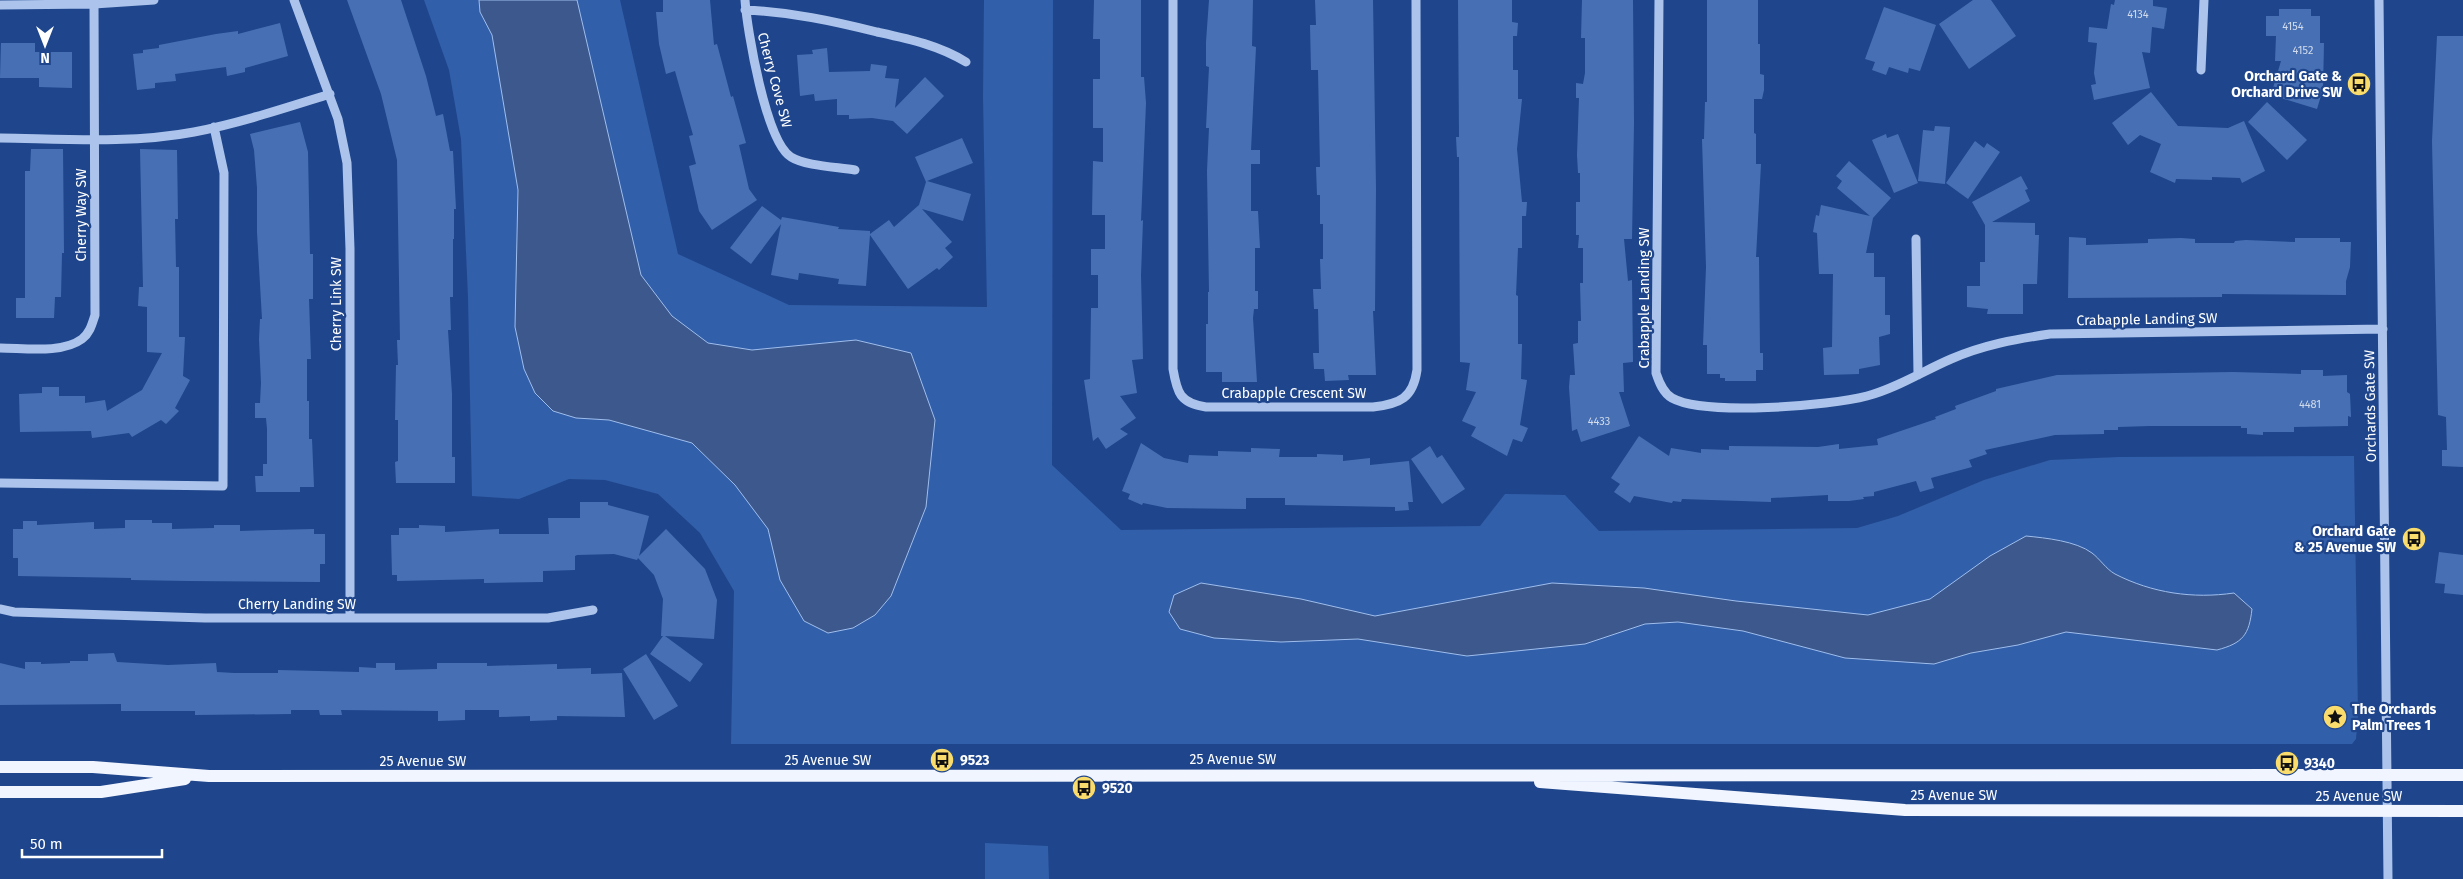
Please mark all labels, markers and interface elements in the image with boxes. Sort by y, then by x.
house number: 4134 [2127,8,2149,21]
north arrow [20,20,70,70]
house number: 4154 [2282,20,2304,33]
street label: Cherry Cove SW [754,31,796,130]
house number: 4152 [2293,44,2313,57]
text: N [40,49,50,66]
place label: Orchard Gate & Orchard Drive SW [2231,68,2342,101]
bus stop icon: Orchard Gate & Orchard Drive SW [2346,71,2372,97]
street label: Cherry Way SW [73,168,90,262]
street label: Crabapple Landing SW [1636,227,1653,369]
street label: Cherry Link SW [328,257,345,351]
street label: Crabapple Landing SW [2076,310,2218,329]
street label: Orchards Gate SW [2361,349,2380,462]
street label: Crabapple Crescent SW [1222,385,1367,402]
house number: 4481 [2299,398,2321,411]
house number: 4433 [1588,415,1610,428]
place label: Orchard Gate & 25 Avenue SW [2294,523,2396,556]
bus stop icon: Orchard Gate & 25 Avenue SW [2401,526,2427,552]
street label: Cherry Landing SW [238,596,357,613]
place label: The Orchards Palm Trees 1 [2352,701,2437,734]
place icon: The Orchards Palm Trees 1 [2322,704,2348,730]
bus stop icon: 9523 [929,747,955,773]
bus stop icon: 9340 [2274,750,2300,776]
street label: 25 Avenue SW [1190,751,1277,768]
street label: 25 Avenue SW [785,752,872,769]
place label: 9523 [960,752,990,769]
street label: 25 Avenue SW [380,753,467,770]
place label: 9340 [2304,755,2335,772]
bus stop icon: 9520 [1071,775,1097,801]
place label: 9520 [1102,780,1133,797]
street label: 25 Avenue SW [1911,787,1998,804]
street label: 25 Avenue SW [2316,788,2403,805]
scale bar [22,826,162,858]
text: 50 m [30,835,63,853]

